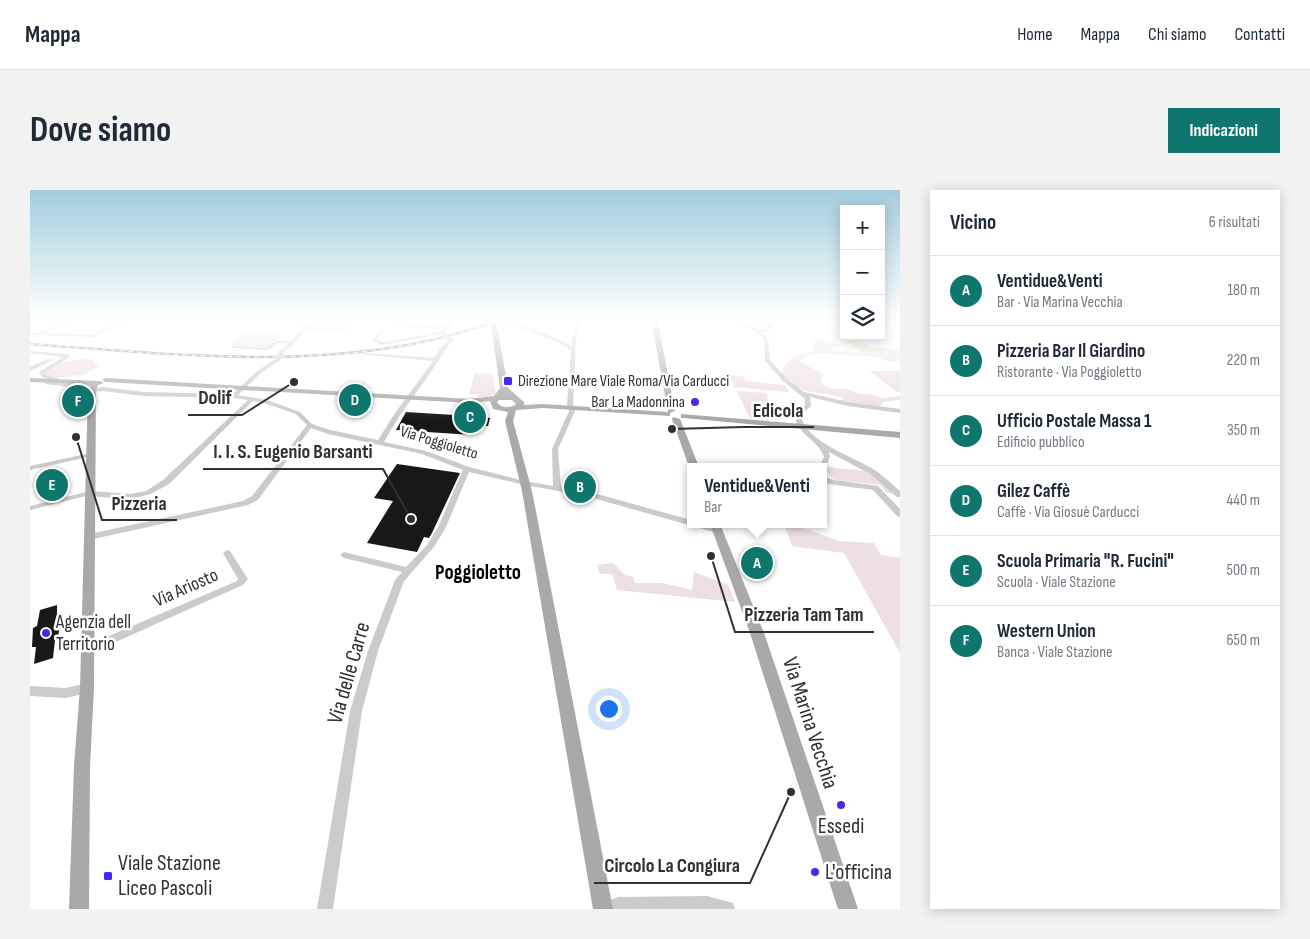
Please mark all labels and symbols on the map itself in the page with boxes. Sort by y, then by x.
place label: Direzione Mare Viale Roma/Via Carducci [518,372,729,391]
marker: Direzione Mare Viale Roma/Via Carducci [502,375,514,387]
callout: Dolif [188,380,242,415]
pin: D [339,381,371,419]
pin: F [62,382,94,420]
text: Dolif [198,386,233,410]
callout: Edicola [743,392,814,427]
place label: Bar La Madonnina [591,393,685,412]
marker: Bar La Madonnina [689,396,701,408]
pin: C [454,398,486,436]
text: Edicola [753,399,803,423]
street label: Via Poggioletto [398,422,480,464]
callout: I. I. S. Eugenio Barsanti [203,434,383,469]
text: I. I. S. Eugenio Barsanti [213,440,373,464]
pin: E [36,466,68,504]
pin: B [564,468,596,506]
callout: Pizzeria [102,485,177,520]
text: Pizzeria [111,492,167,516]
pin: A [741,544,773,582]
district label: Poggioletto [435,560,521,585]
street label: Via Ariosto [150,564,222,612]
callout: Pizzeria Tam Tam [735,597,874,632]
text: Pizzeria Tam Tam [744,603,864,627]
place label: Agenzia dell Territorio [55,611,131,656]
street label: Via delle Carre [322,619,376,727]
marker: Agenzia dell Territorio [40,627,52,639]
street label: Via Marina Vecchia [776,654,844,792]
your location [596,696,622,722]
marker: Essedi [835,799,847,811]
place label: Essedi [818,813,864,840]
callout: Circolo La Congiura [594,848,750,883]
place label: Viale Stazione Liceo Pascoli [118,850,221,902]
text: Circolo La Congiura [604,854,740,878]
place label: L'officina [825,859,892,886]
marker: L'officina [809,866,821,878]
marker: Viale Stazione Liceo Pascoli [102,870,114,882]

